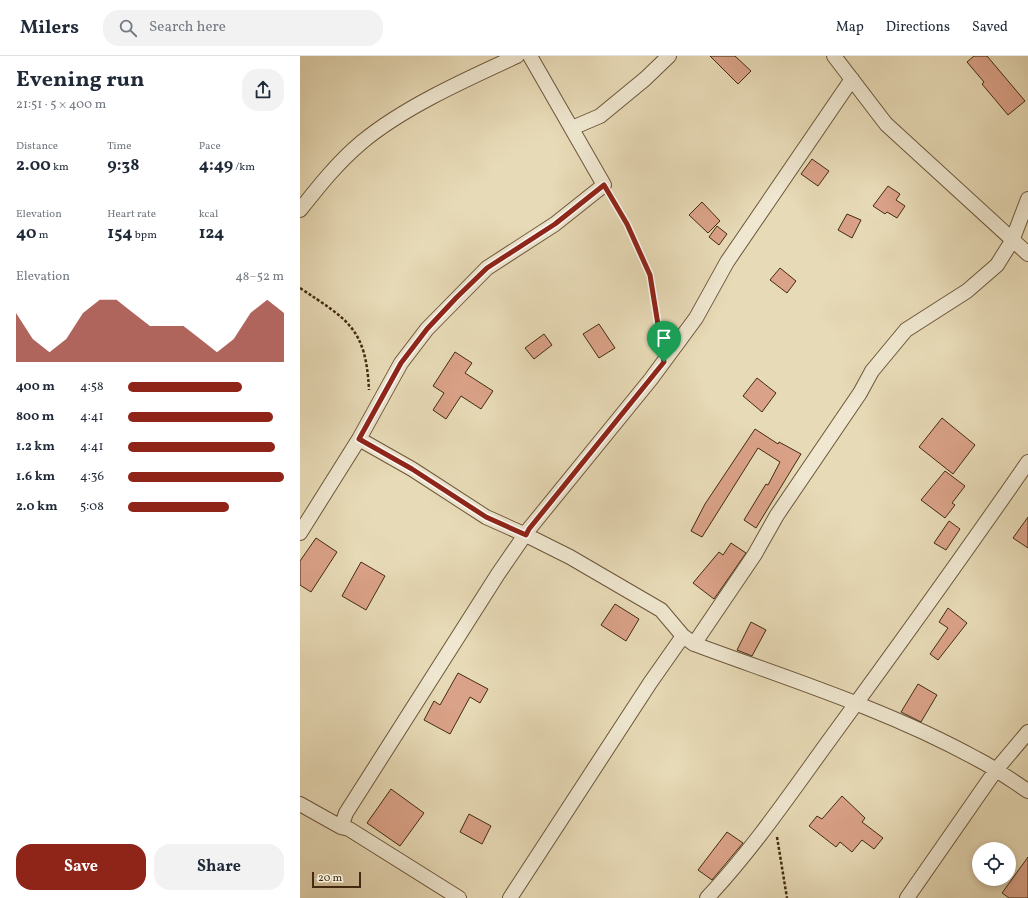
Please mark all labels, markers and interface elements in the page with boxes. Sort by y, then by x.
search box [103,10,383,46]
text: Milers [20,15,79,41]
icon: search [117,17,139,39]
text: Search here [149,17,226,38]
text: Map [836,18,864,37]
text: Directions [886,18,950,37]
text: Saved [972,18,1008,37]
text: Evening run [16,65,145,96]
button: share [242,69,284,111]
text: 21:51 · 5 × 400 m [16,96,106,114]
text: Distance [16,139,58,154]
text: Time [107,139,131,154]
text: Pace [199,139,221,154]
text: 2.00 [16,154,51,177]
text: 9:38 [107,154,139,177]
text: 4:49 [199,154,233,177]
text: km [51,160,69,175]
text: /km [233,160,255,175]
text: Elevation [16,207,62,222]
text: Heart rate [107,207,156,222]
text: kcal [199,207,218,222]
text: 40 [16,222,36,245]
text: 154 [107,222,133,245]
text: 124 [199,222,224,245]
text: m [36,228,48,243]
text: bpm [133,228,157,243]
text: Elevation [16,268,70,286]
text: 48–52 m [235,268,284,286]
pin [647,321,681,362]
icon: arrive [653,327,675,349]
text: 400 m [16,378,55,396]
text: 4:58 [80,378,104,396]
text: 800 m [16,408,54,426]
text: 4:41 [80,408,104,426]
text: 1.2 km [16,438,55,456]
text: 4:41 [80,438,104,456]
text: 1.6 km [16,468,55,486]
text: 4:36 [80,468,104,486]
text: 2.0 km [16,498,58,516]
text: 5:08 [80,498,104,516]
map controls [972,842,1016,886]
button: locate [972,842,1016,886]
button: Save [16,844,146,890]
button: Share [154,844,284,890]
scale bar [312,870,361,889]
text: 20 m [318,871,342,886]

